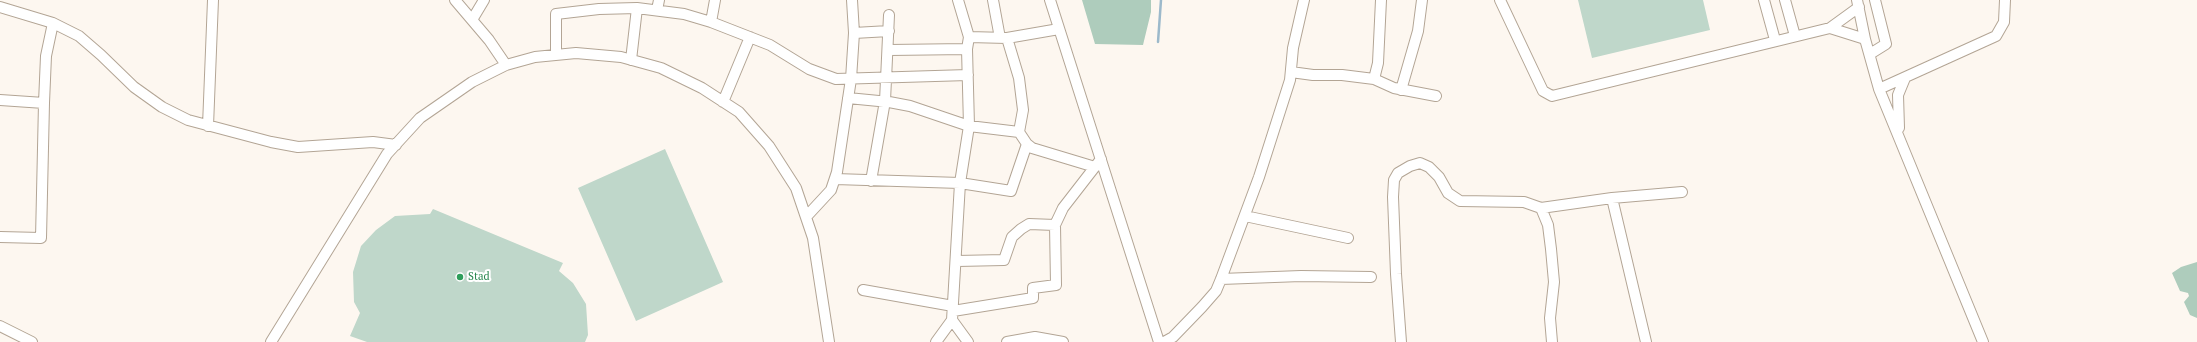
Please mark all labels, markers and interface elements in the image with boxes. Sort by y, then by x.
place label: Stad [468,270,490,284]
marker: Stad [455,272,465,282]

